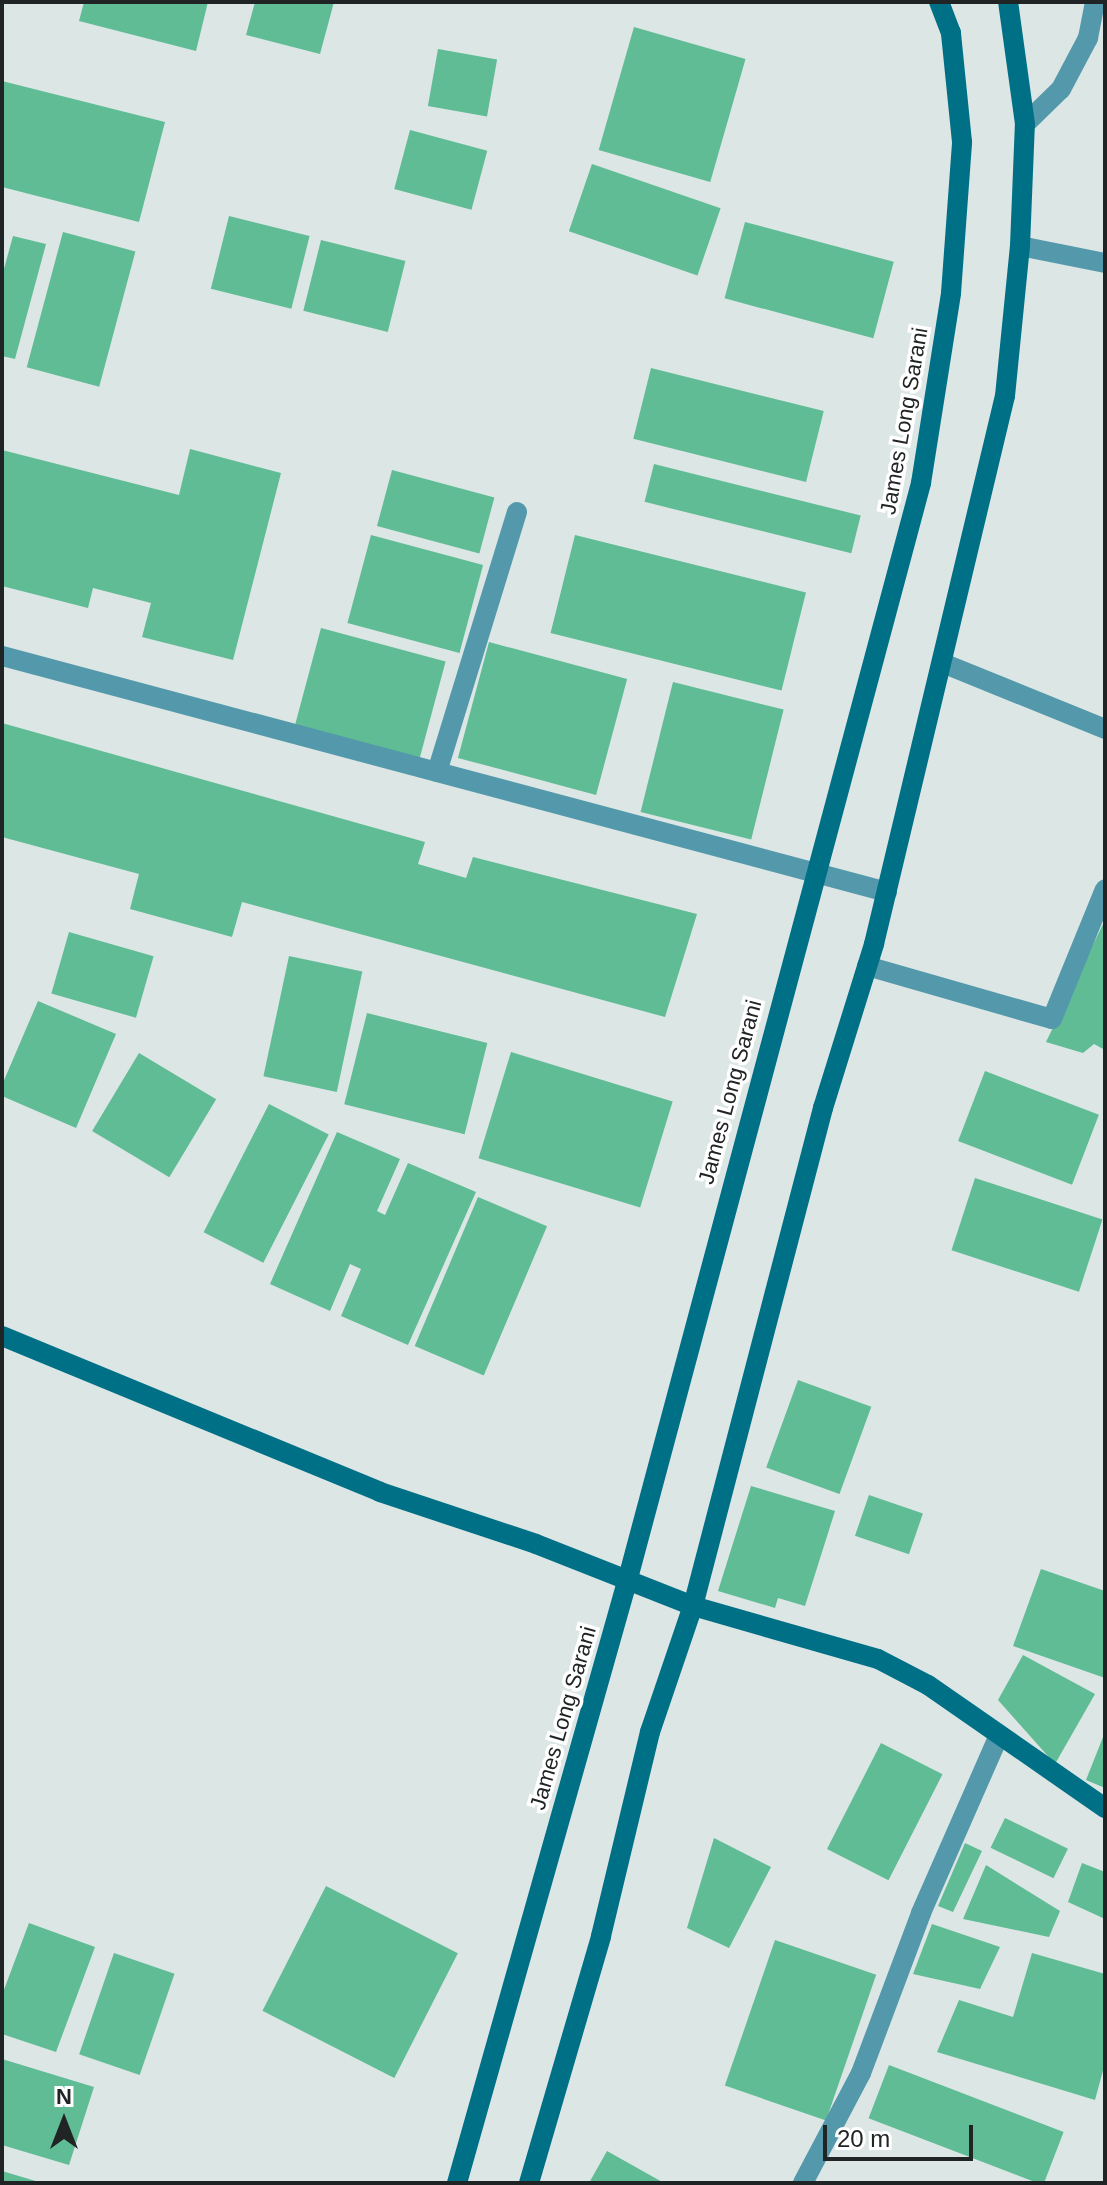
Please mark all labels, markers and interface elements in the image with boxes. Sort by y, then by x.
street label: James Long Sarani [875,325,933,517]
street label: James Long Sarani [693,997,767,1187]
street label: James Long Sarani [524,1623,602,1813]
north arrow [24,2081,104,2161]
text: N [56,2084,72,2109]
scale bar [827,2109,977,2159]
text: 20 m [837,2125,890,2152]

